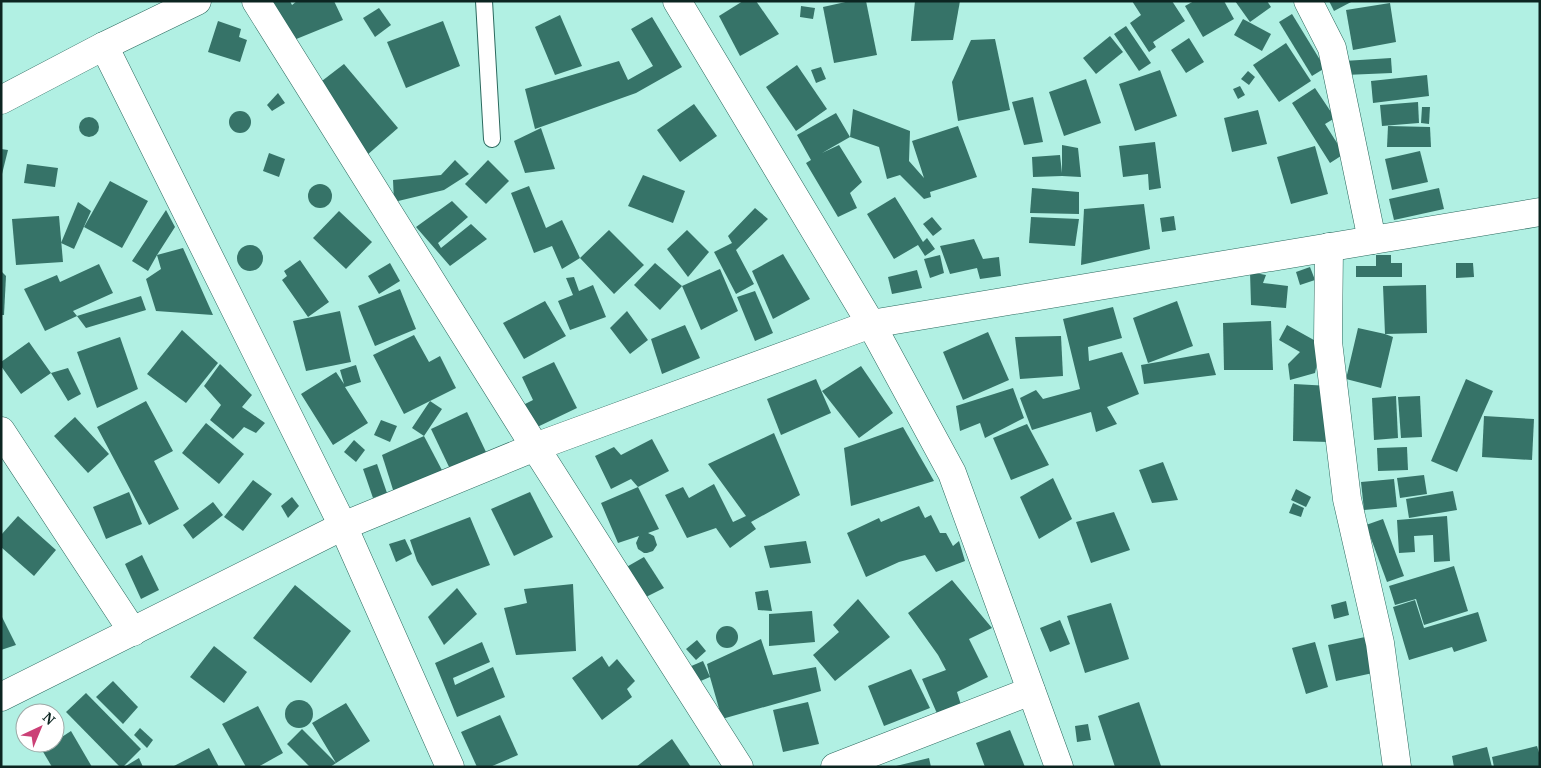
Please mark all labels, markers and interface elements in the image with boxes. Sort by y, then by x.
north arrow [15,703,65,753]
text: N [39,708,60,729]

